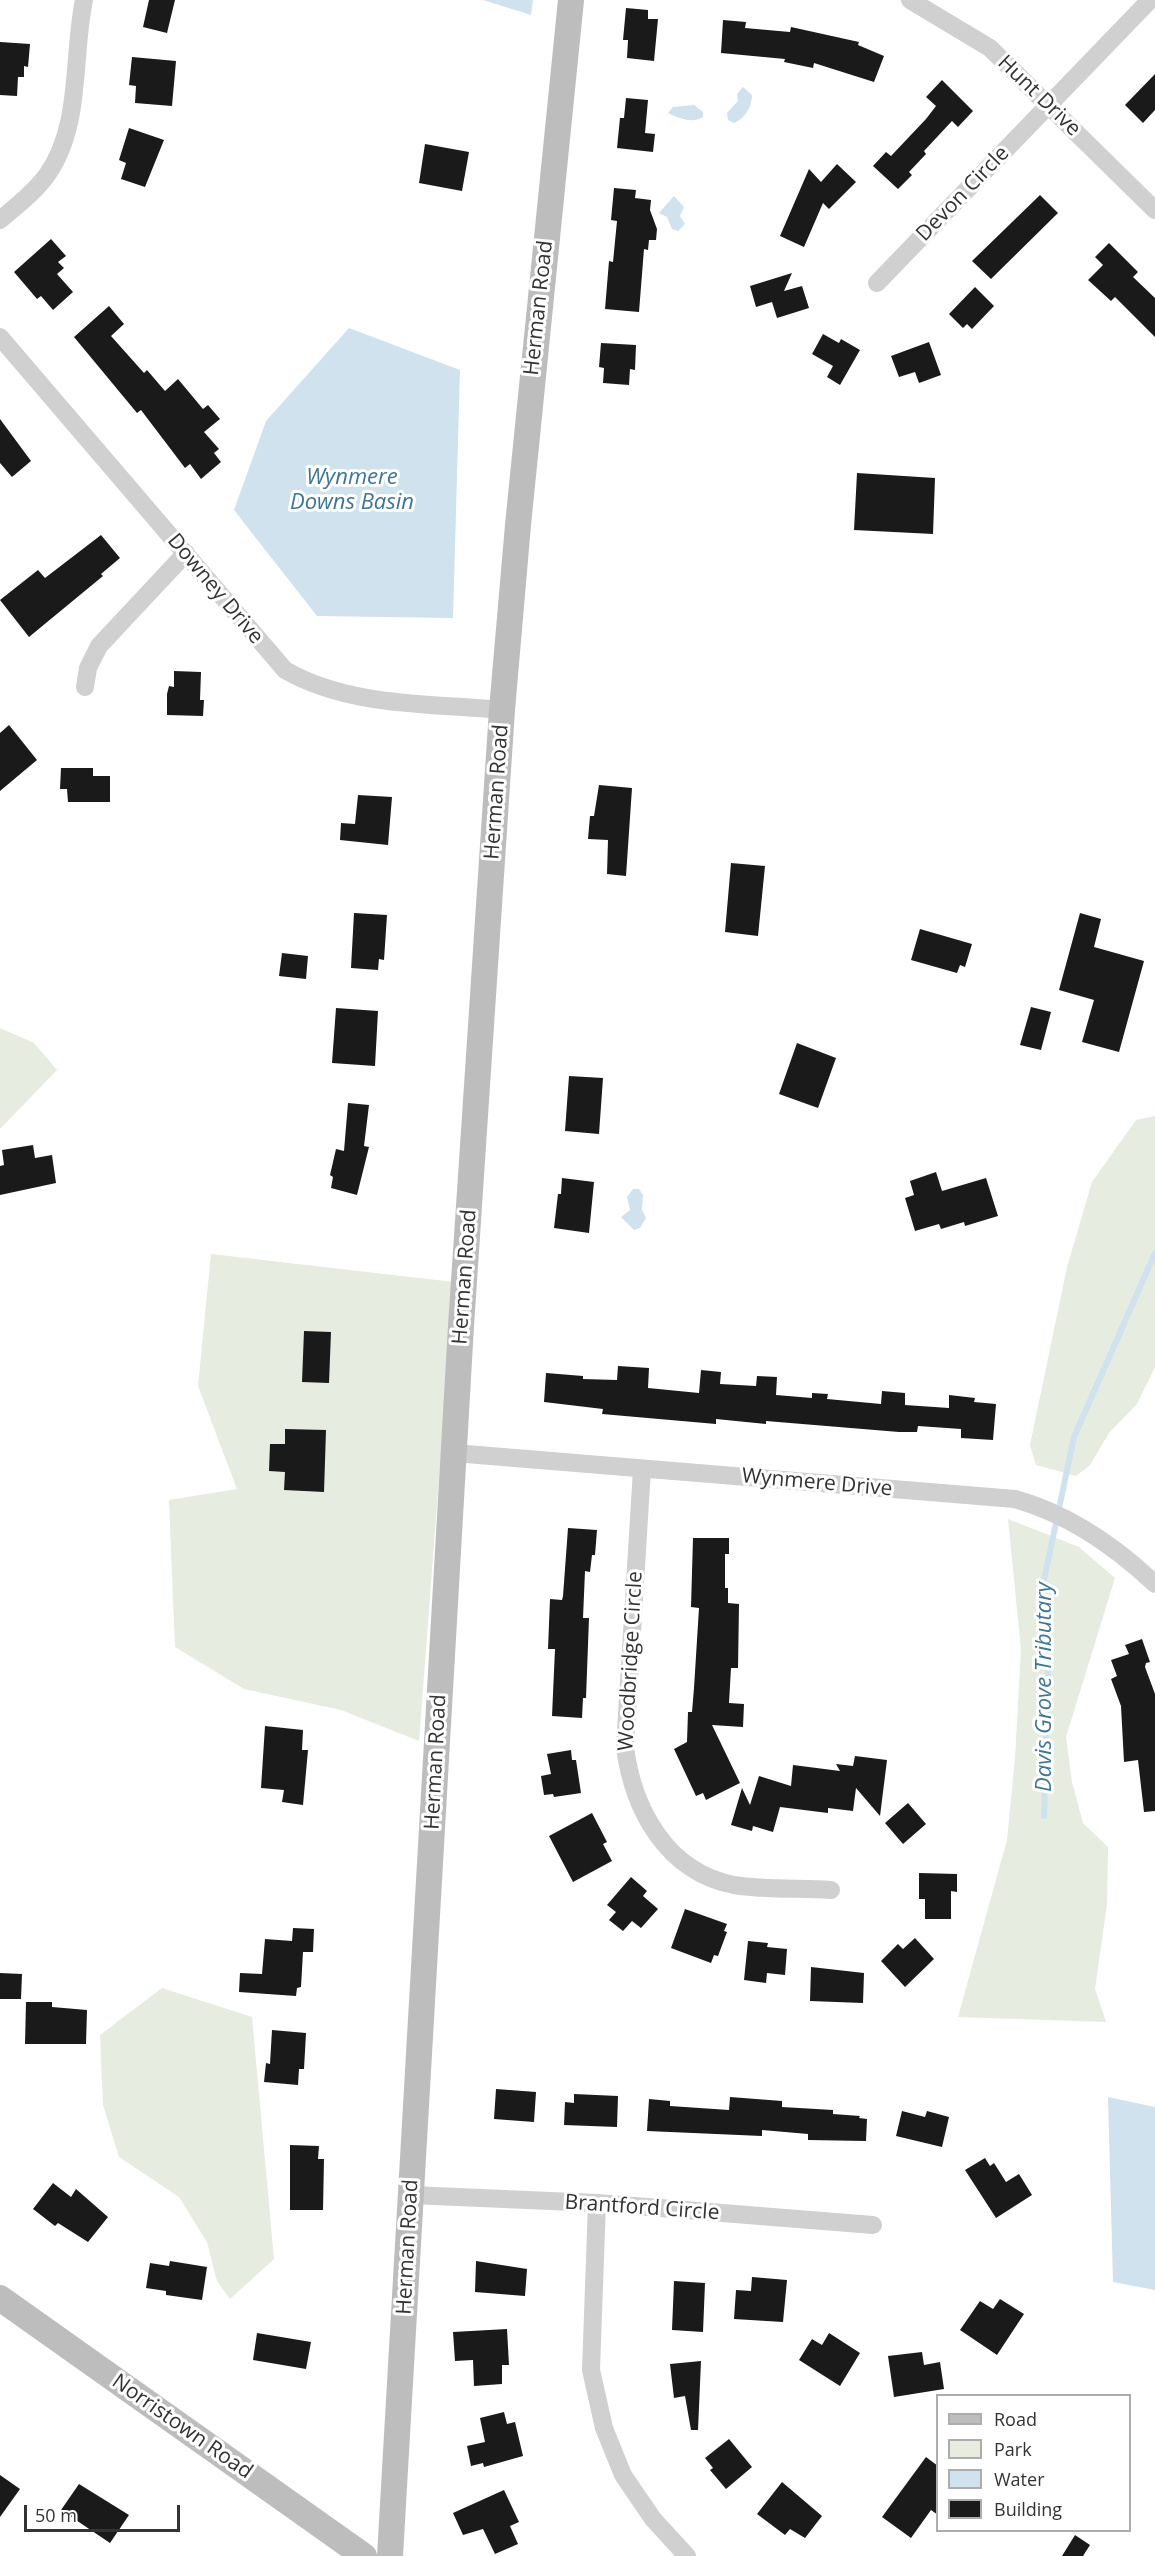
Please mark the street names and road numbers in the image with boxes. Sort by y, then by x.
street label: Hunt Drive [992,50,1086,142]
street label: Devon Circle [911,141,1015,247]
street label: Herman Road [519,239,559,377]
street label: Downey Drive [162,529,268,649]
street label: Herman Road [480,724,514,860]
street label: Herman Road [448,1209,482,1345]
street label: Wynmere Drive [741,1464,893,1502]
street label: Woodbridge Circle [614,1570,648,1752]
street label: Herman Road [420,1694,452,1830]
street label: Herman Road [392,2179,424,2315]
street label: Brantford Circle [564,2190,720,2226]
street label: Norristown Road [107,2369,257,2485]

